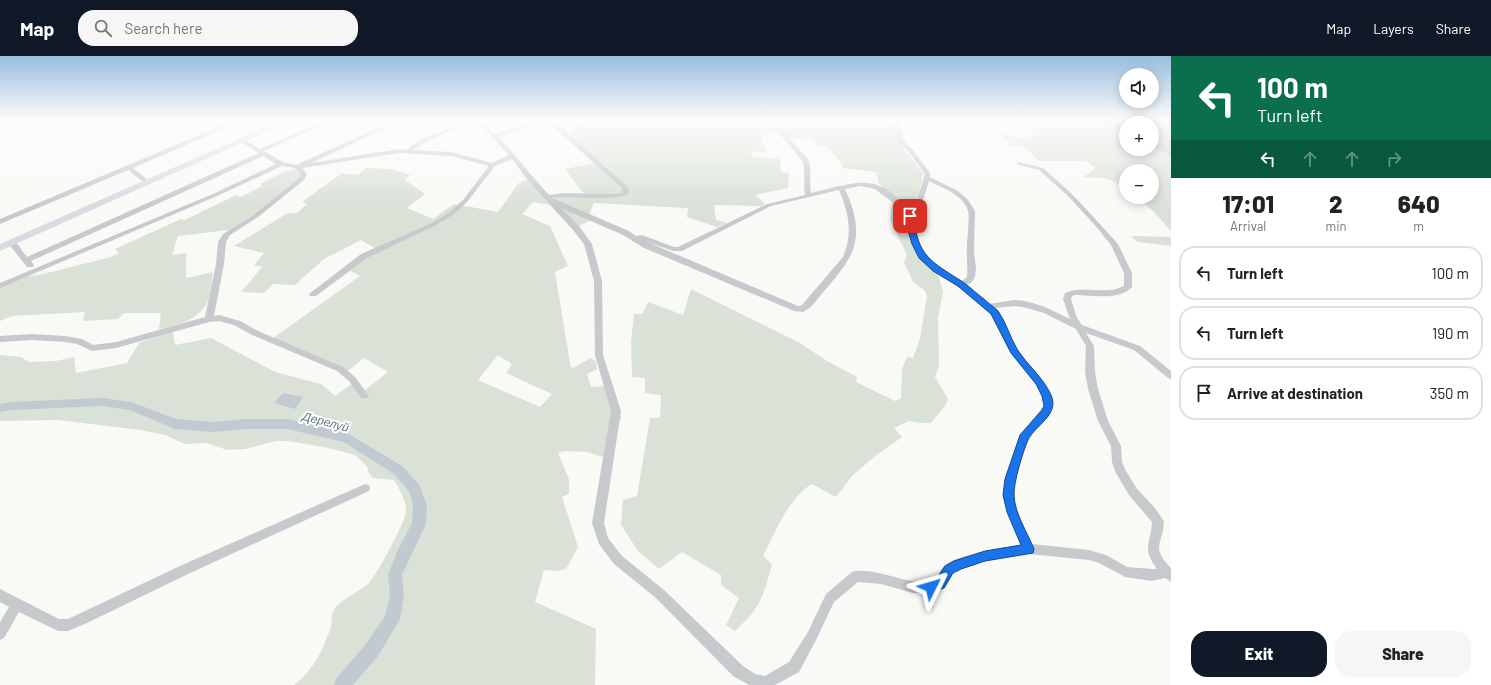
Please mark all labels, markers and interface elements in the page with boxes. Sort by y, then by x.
search box [78,10,358,46]
text: Map [20,17,54,40]
icon: search [92,17,114,39]
text: Search here [124,19,202,37]
text: Map [1326,20,1351,37]
text: Layers [1373,20,1414,37]
text: Share [1436,20,1471,37]
map controls [1119,68,1159,204]
button: sound [1119,68,1159,108]
text: 100 m [1257,70,1328,104]
icon: left [1191,72,1243,124]
text: Turn left [1257,104,1323,126]
button: + [1119,116,1159,156]
icon: left [1257,148,1279,170]
icon: ahead [1299,148,1321,170]
icon: ahead [1341,148,1363,170]
icon: right [1383,148,1405,170]
button: − [1119,164,1159,204]
text: 17:01 [1222,189,1274,218]
text: 2 [1329,189,1343,218]
text: 640 [1398,189,1440,218]
pin [893,199,927,233]
icon: arrive [899,205,921,227]
text: Arrival [1230,218,1266,234]
text: min [1325,218,1346,234]
text: m [1413,218,1424,234]
icon: left [1193,262,1215,284]
text: Turn left [1227,264,1283,282]
text: 100 m [1431,264,1469,282]
icon: left [1193,322,1215,344]
text: Turn left [1227,324,1283,342]
text: 190 m [1432,324,1469,342]
icon: arrive [1193,382,1215,404]
text: Arrive at destination [1227,384,1363,402]
text: 350 m [1430,384,1469,402]
water label: Дерелуй [299,408,351,435]
position arrow [910,566,952,608]
button: Exit [1191,631,1327,677]
button: Share [1335,631,1471,677]

